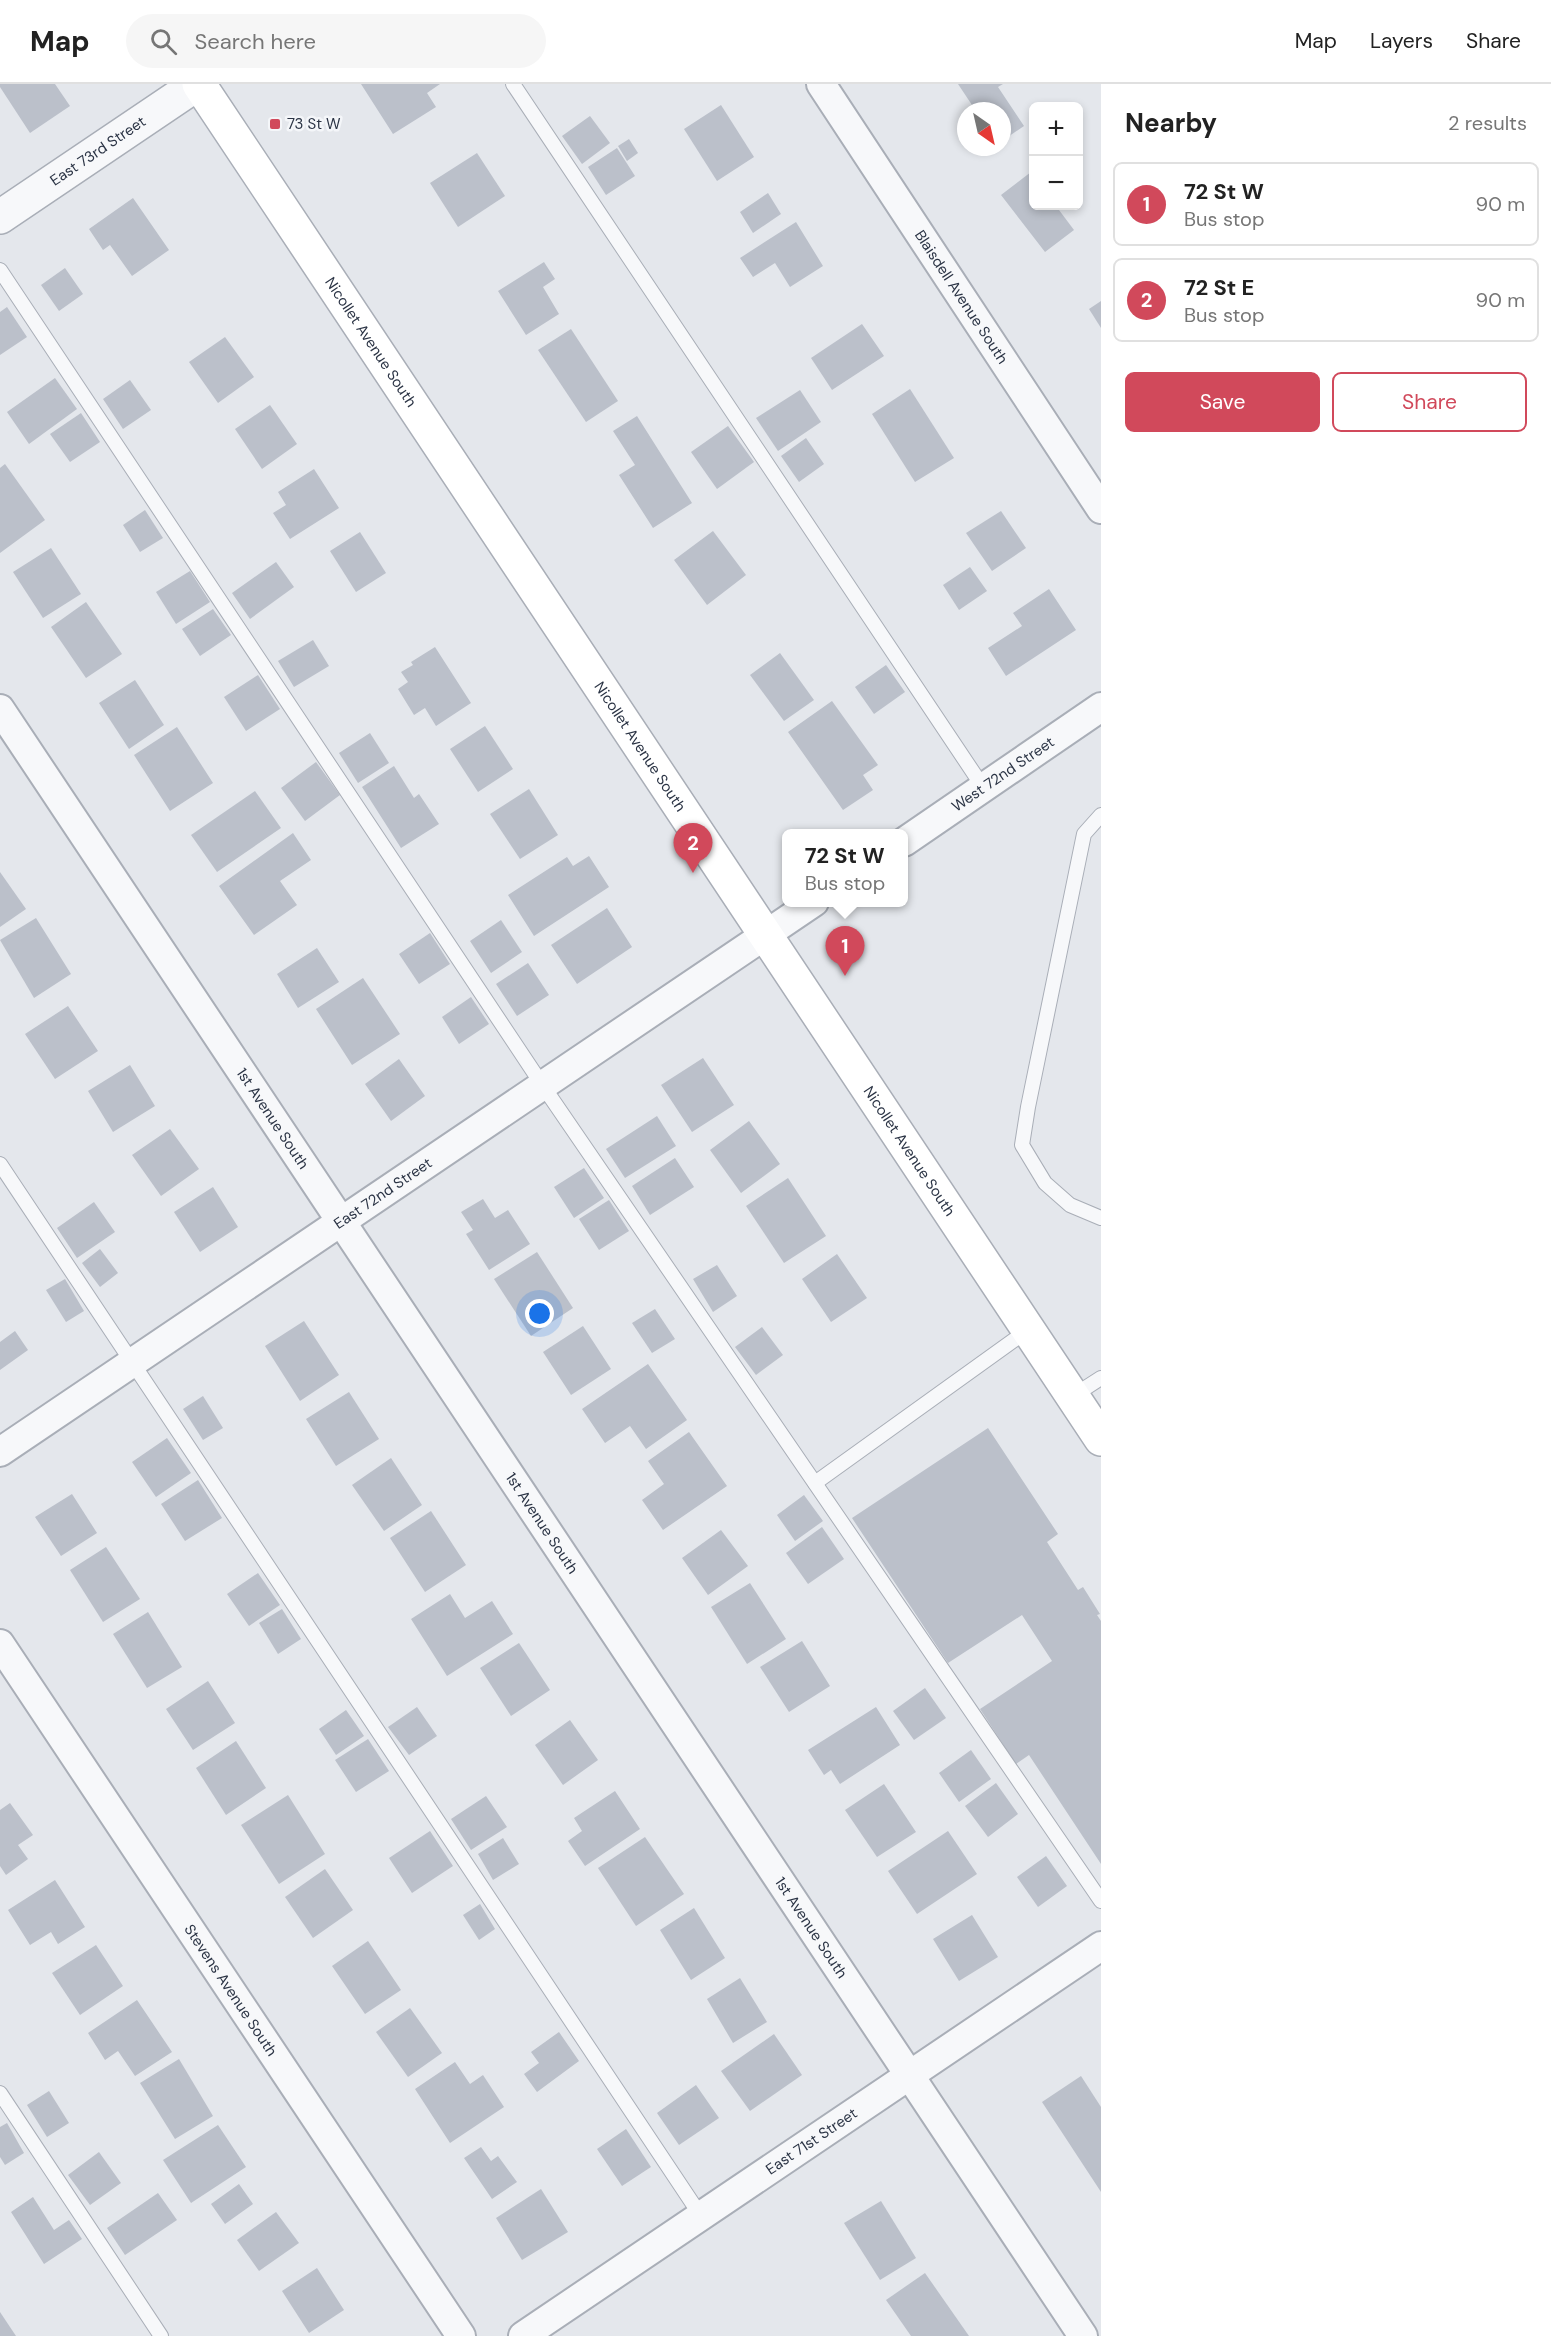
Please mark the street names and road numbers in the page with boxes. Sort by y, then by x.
street label: East 73rd Street [46,111,150,190]
street label: Blaisdell Avenue South [910,226,1013,368]
street label: Nicollet Avenue South [320,273,421,411]
street label: Nicollet Avenue South [590,678,691,815]
street label: West 72nd Street [948,732,1058,816]
street label: 1st Avenue South [232,1064,314,1173]
street label: Nicollet Avenue South [859,1082,960,1220]
street label: East 72nd Street [330,1153,436,1234]
street label: 1st Avenue South [501,1469,583,1578]
street label: 1st Avenue South [770,1873,852,1982]
street label: Stevens Avenue South [179,1920,282,2060]
street label: East 71st Street [762,2103,861,2179]

